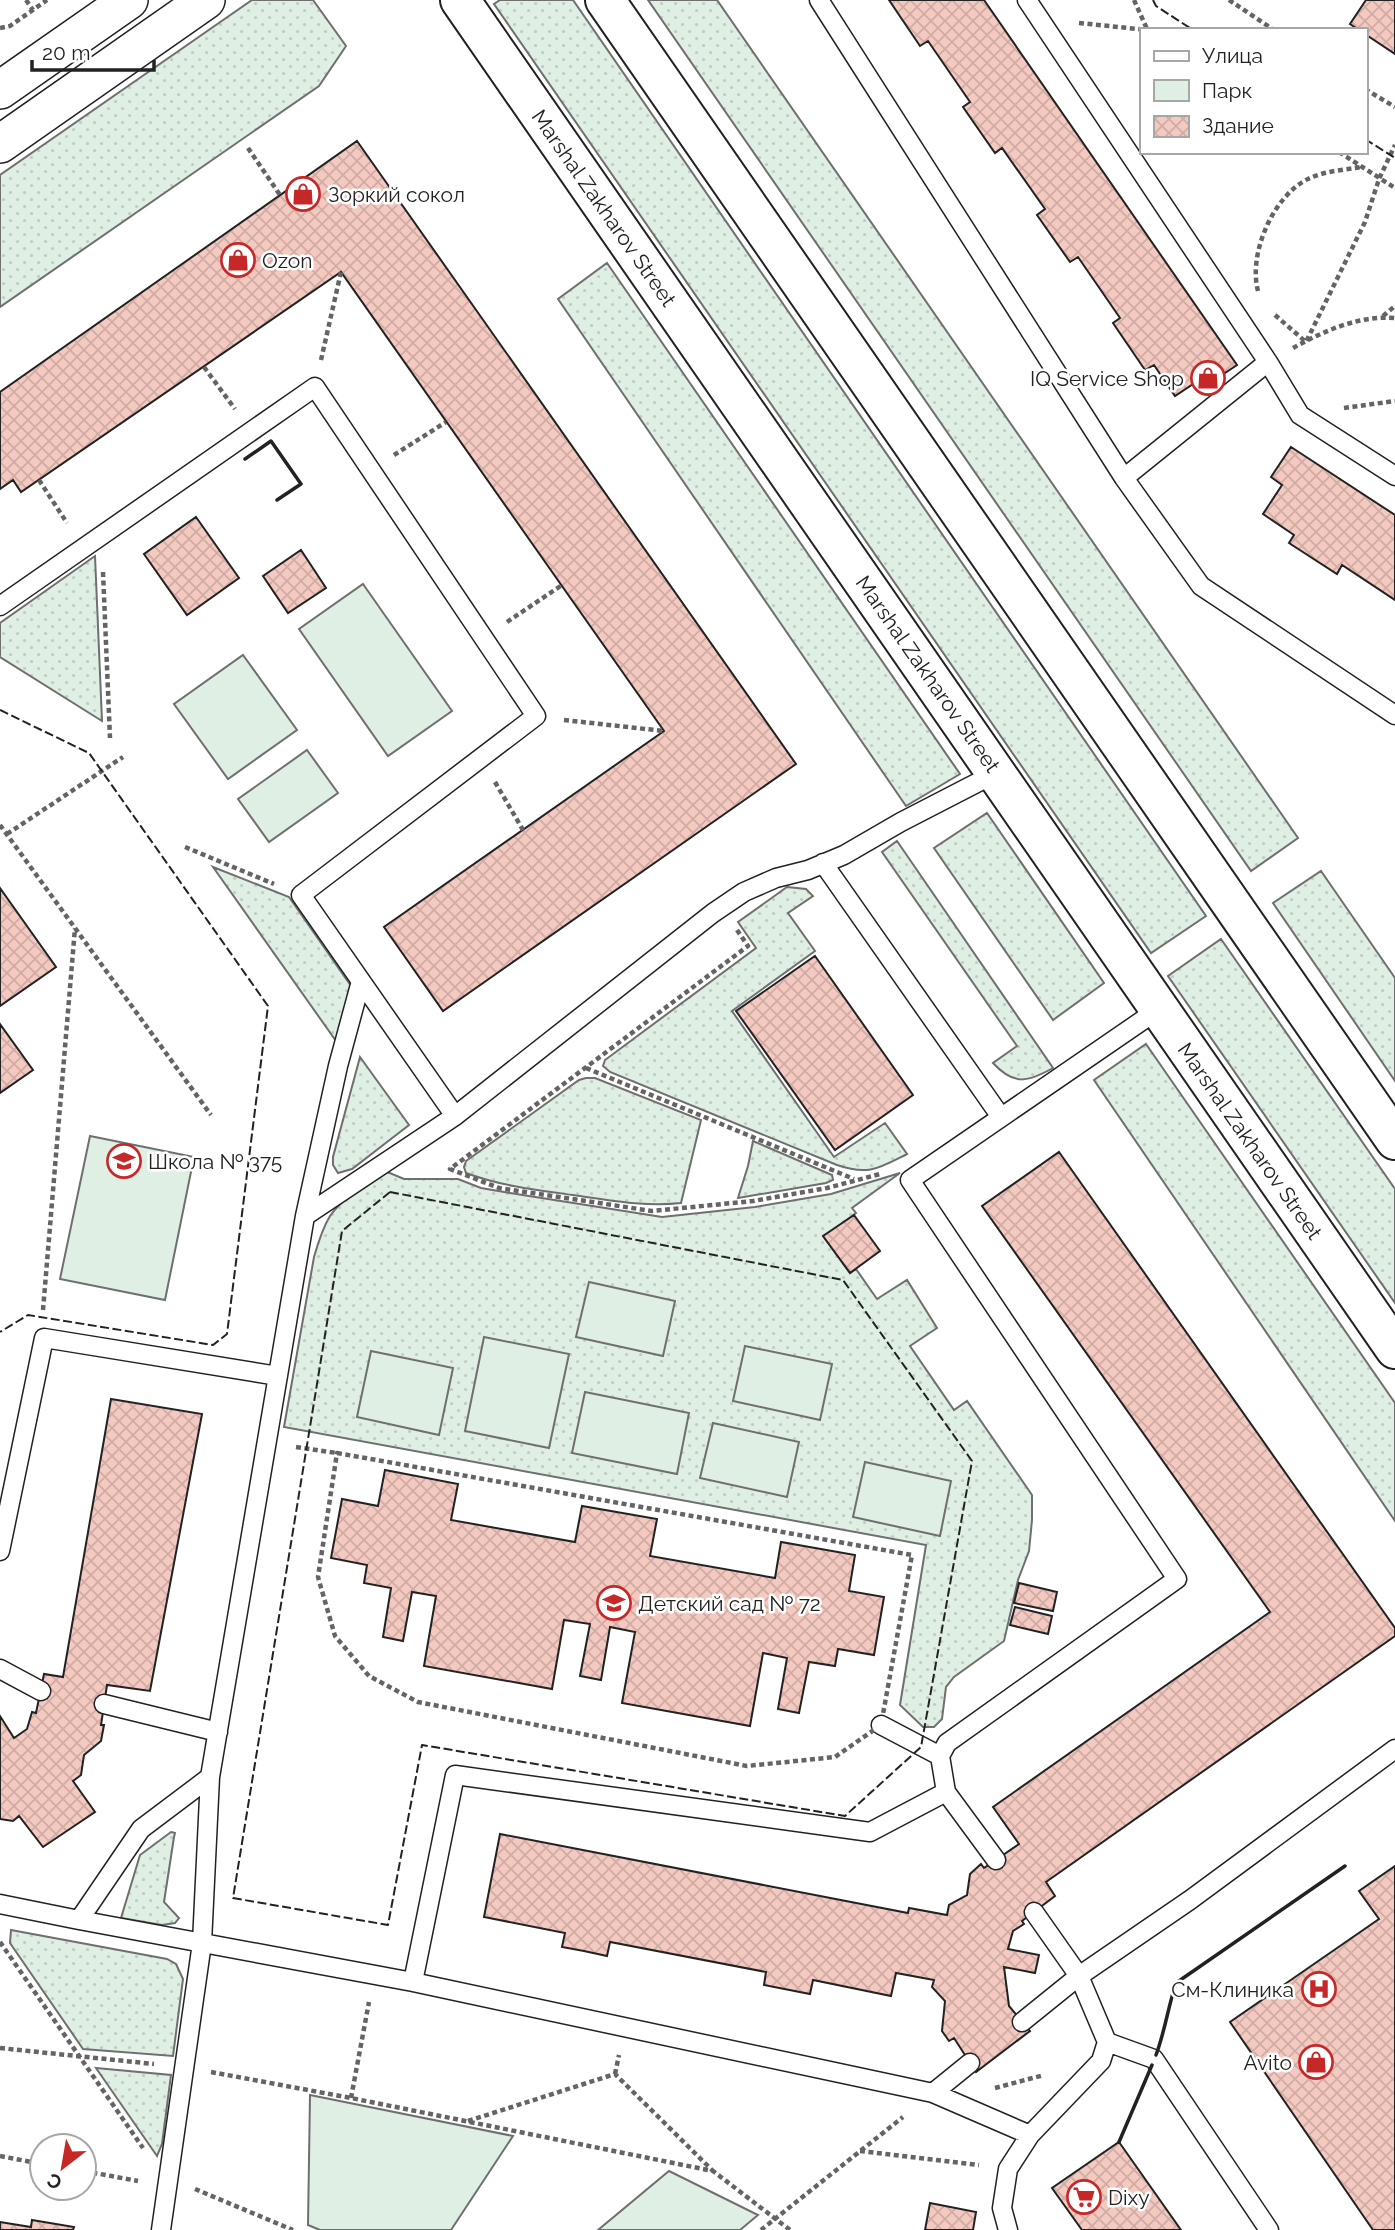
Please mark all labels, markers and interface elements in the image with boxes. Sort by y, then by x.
scale bar [32,28,154,72]
legend [1140,28,1367,154]
text: 20 m [42,40,90,65]
text: Улица [1202,43,1263,68]
text: Парк [1202,78,1252,103]
street label: Marshal Zakharov Street [527,105,681,311]
text: Здание [1202,113,1274,138]
shop icon: Зоркий сокол [284,175,322,213]
place label: Зоркий сокол [328,182,465,207]
shop icon: Ozon [219,241,257,279]
place label: Ozon [262,248,313,273]
shop icon: IQ Service Shop [1189,359,1227,397]
place label: IQ Service Shop [1030,366,1184,391]
street label: Marshal Zakharov Street [851,571,1005,777]
street label: Marshal Zakharov Street [1173,1038,1327,1244]
school or university icon: Школа № 375 [105,1142,143,1180]
place label: Школа № 375 [148,1149,282,1174]
school or university icon: Детский сад № 72 [595,1584,633,1622]
place label: Детский сад № 72 [638,1591,821,1616]
hospital icon: См-Клиника [1300,1970,1338,2008]
place label: См-Клиника [1171,1977,1294,2002]
shop icon: Avito [1297,2043,1335,2081]
place label: Avito [1243,2050,1292,2075]
north arrow [28,2132,98,2202]
text: С [43,2169,66,2194]
supermarket icon: Dixy [1065,2178,1103,2216]
place label: Dixy [1108,2185,1150,2210]

